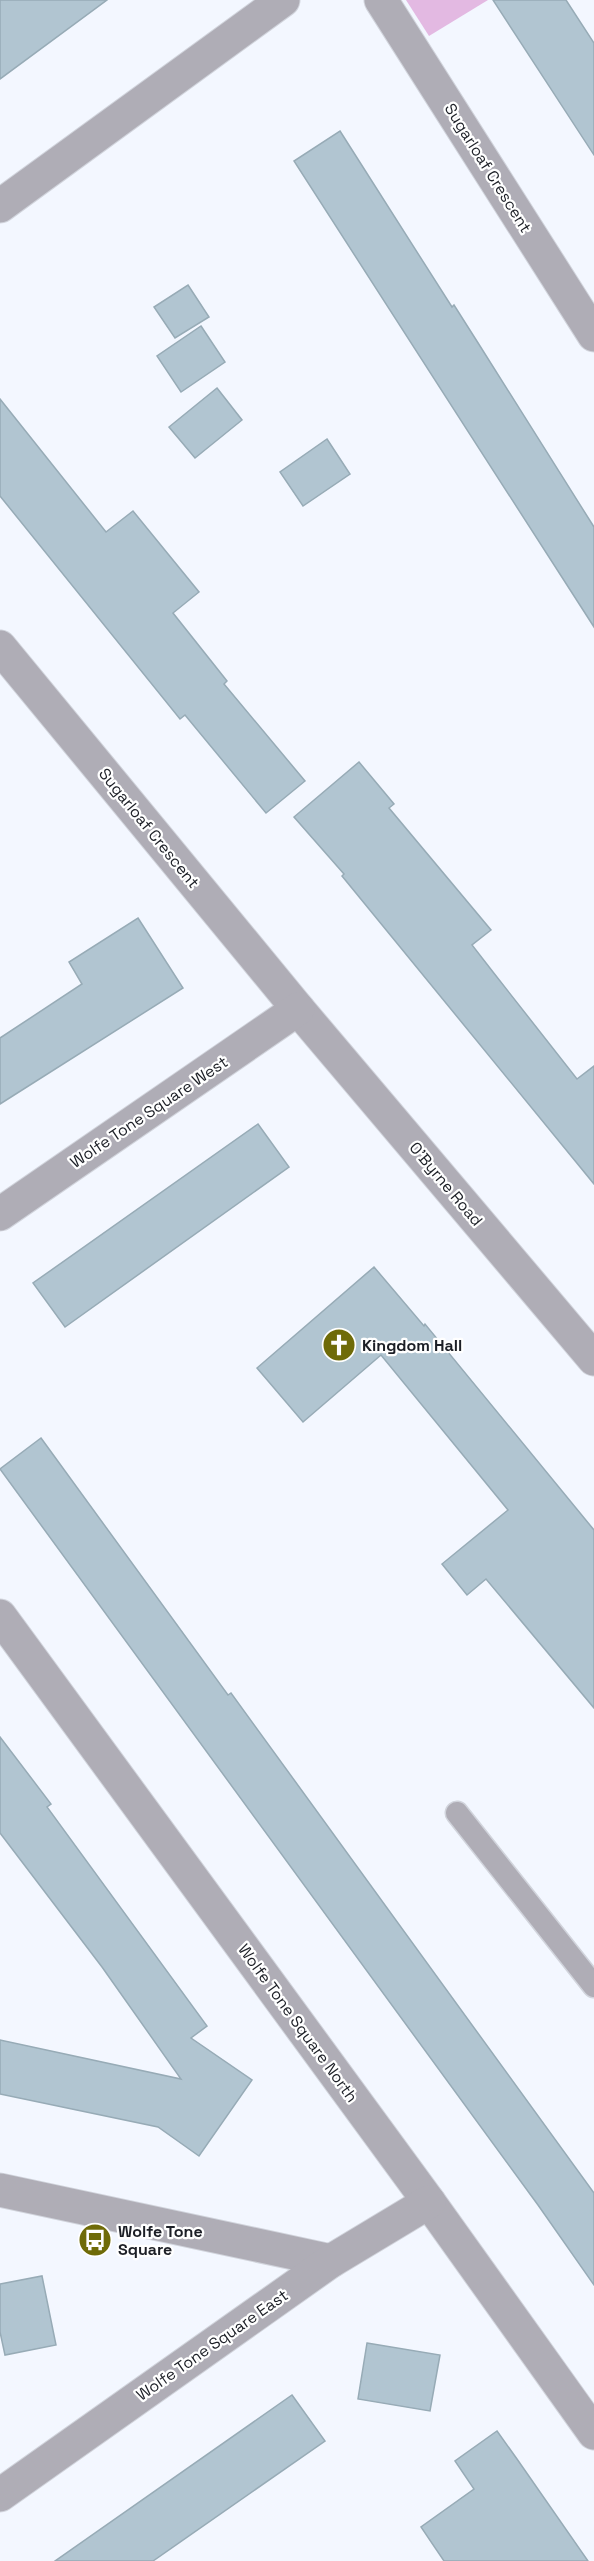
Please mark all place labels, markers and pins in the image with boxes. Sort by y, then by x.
church icon: Kingdom Hall [321,1327,357,1363]
place label: Kingdom Hall [362,1335,462,1356]
place label: Wolfe Tone Square [118,2221,203,2260]
bus stop icon: Wolfe Tone Square [77,2222,113,2258]

